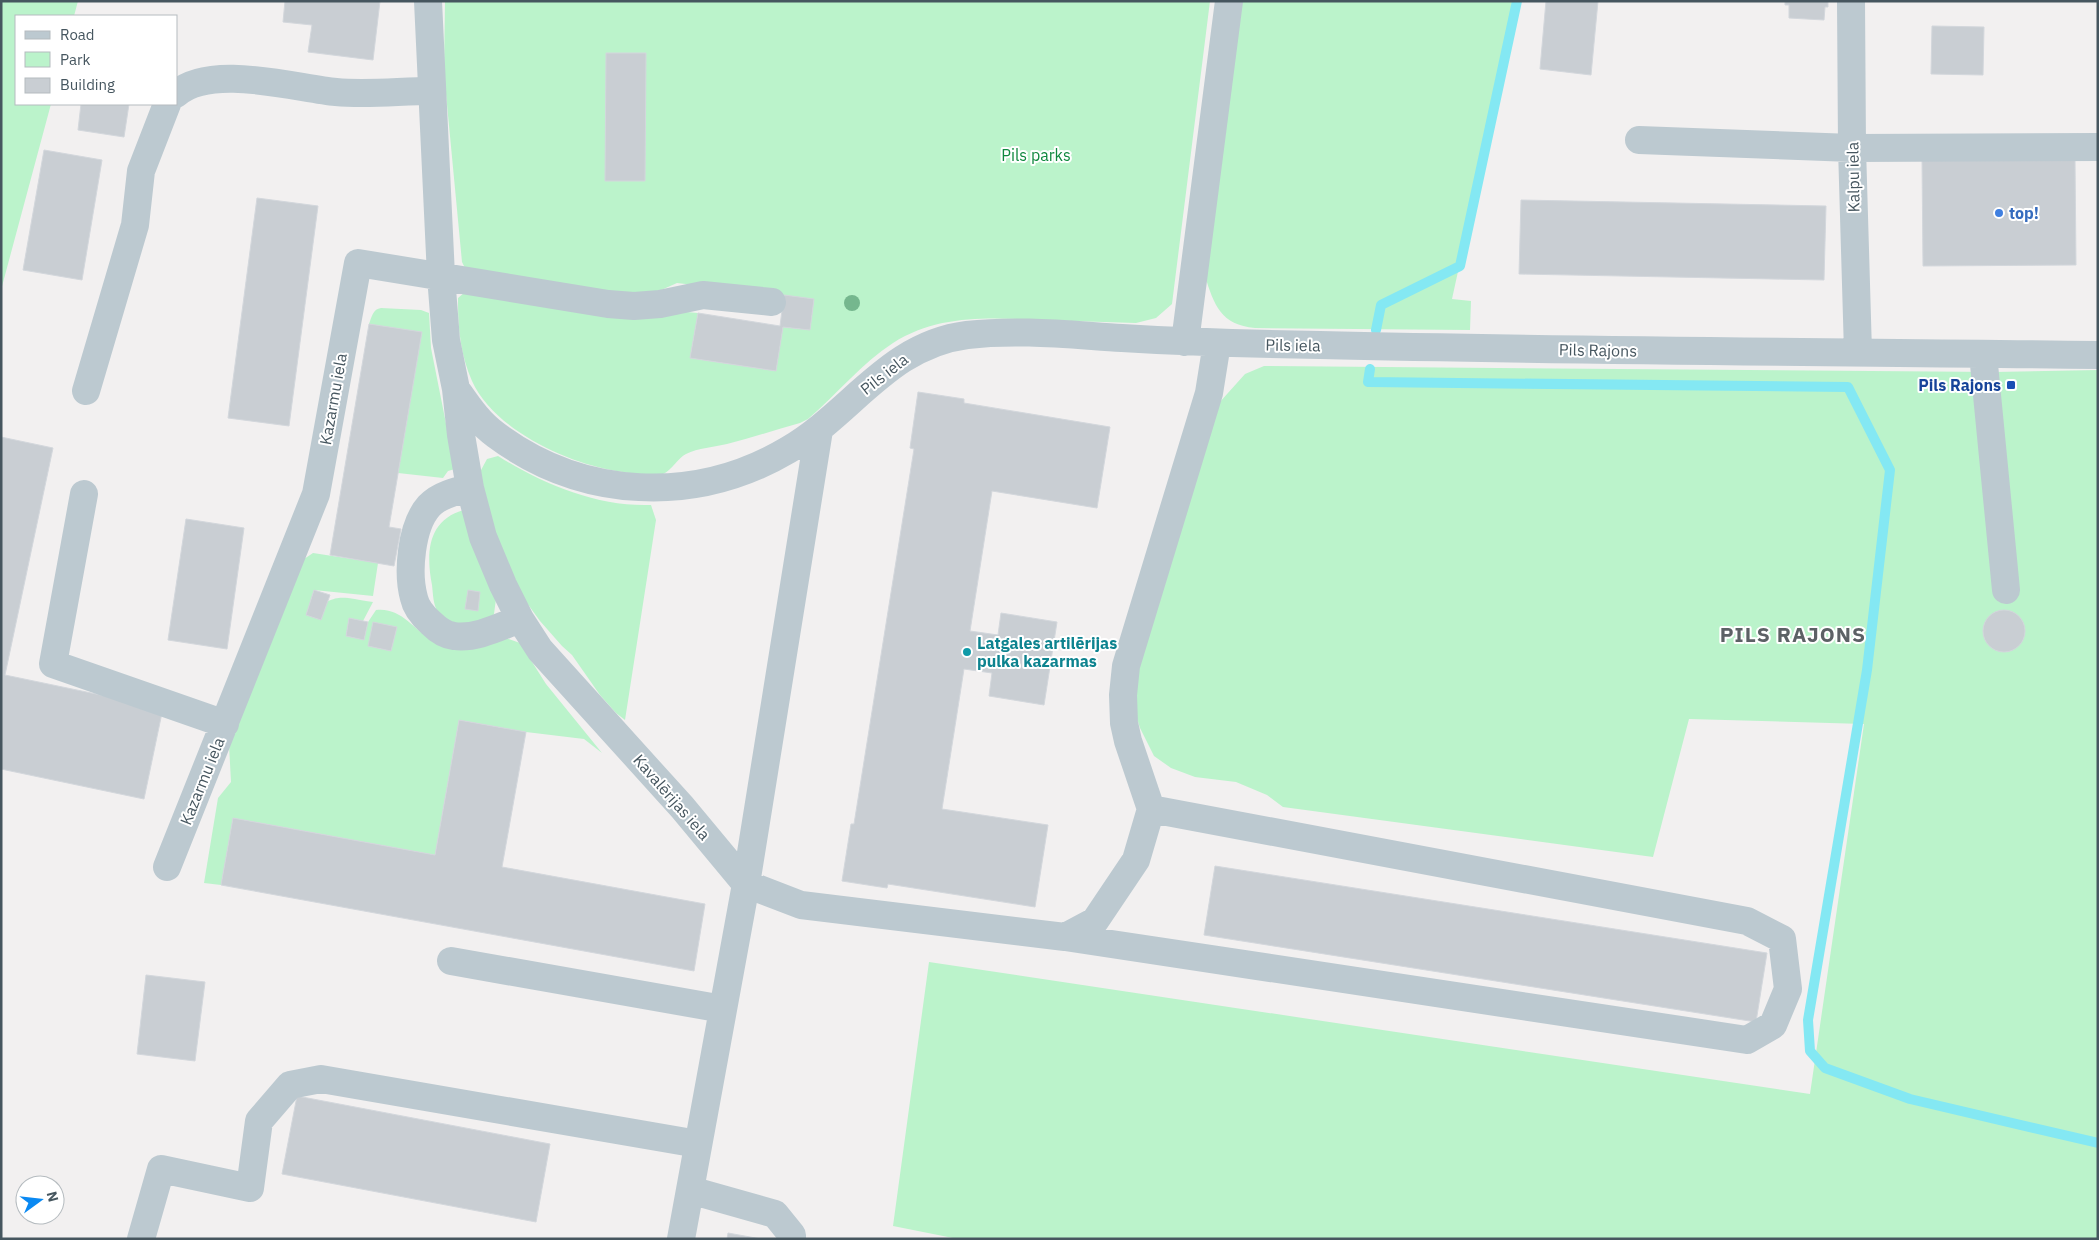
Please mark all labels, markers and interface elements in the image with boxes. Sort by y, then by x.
legend [15,15,178,105]
text: Road [60,25,95,44]
text: Park [60,50,90,69]
text: Building [60,75,115,94]
street label: Kalpu iela [1842,141,1864,212]
park label: Pils parks [1001,145,1071,165]
place label: top! [2009,203,2039,223]
marker: top! [1993,207,2005,219]
street label: Pils iela [1265,335,1321,355]
street label: Pils Rajons [1559,339,1637,361]
street label: Pils iela [856,349,912,399]
street label: Kazarmu iela [315,351,351,446]
place label: Pils Rajons [1918,375,2001,395]
marker: Pils Rajons [2005,379,2017,391]
district label: PILS RAJONS [1720,620,1866,648]
place label: Latgales artilērijas pulka kazarmas [977,633,1117,671]
marker: Latgales artilērijas pulka kazarmas [961,646,973,658]
street label: Kazarmu iela [175,734,229,828]
street label: Kavalērijas iela [629,750,715,844]
north arrow [15,1175,65,1225]
text: N [43,1189,63,1204]

